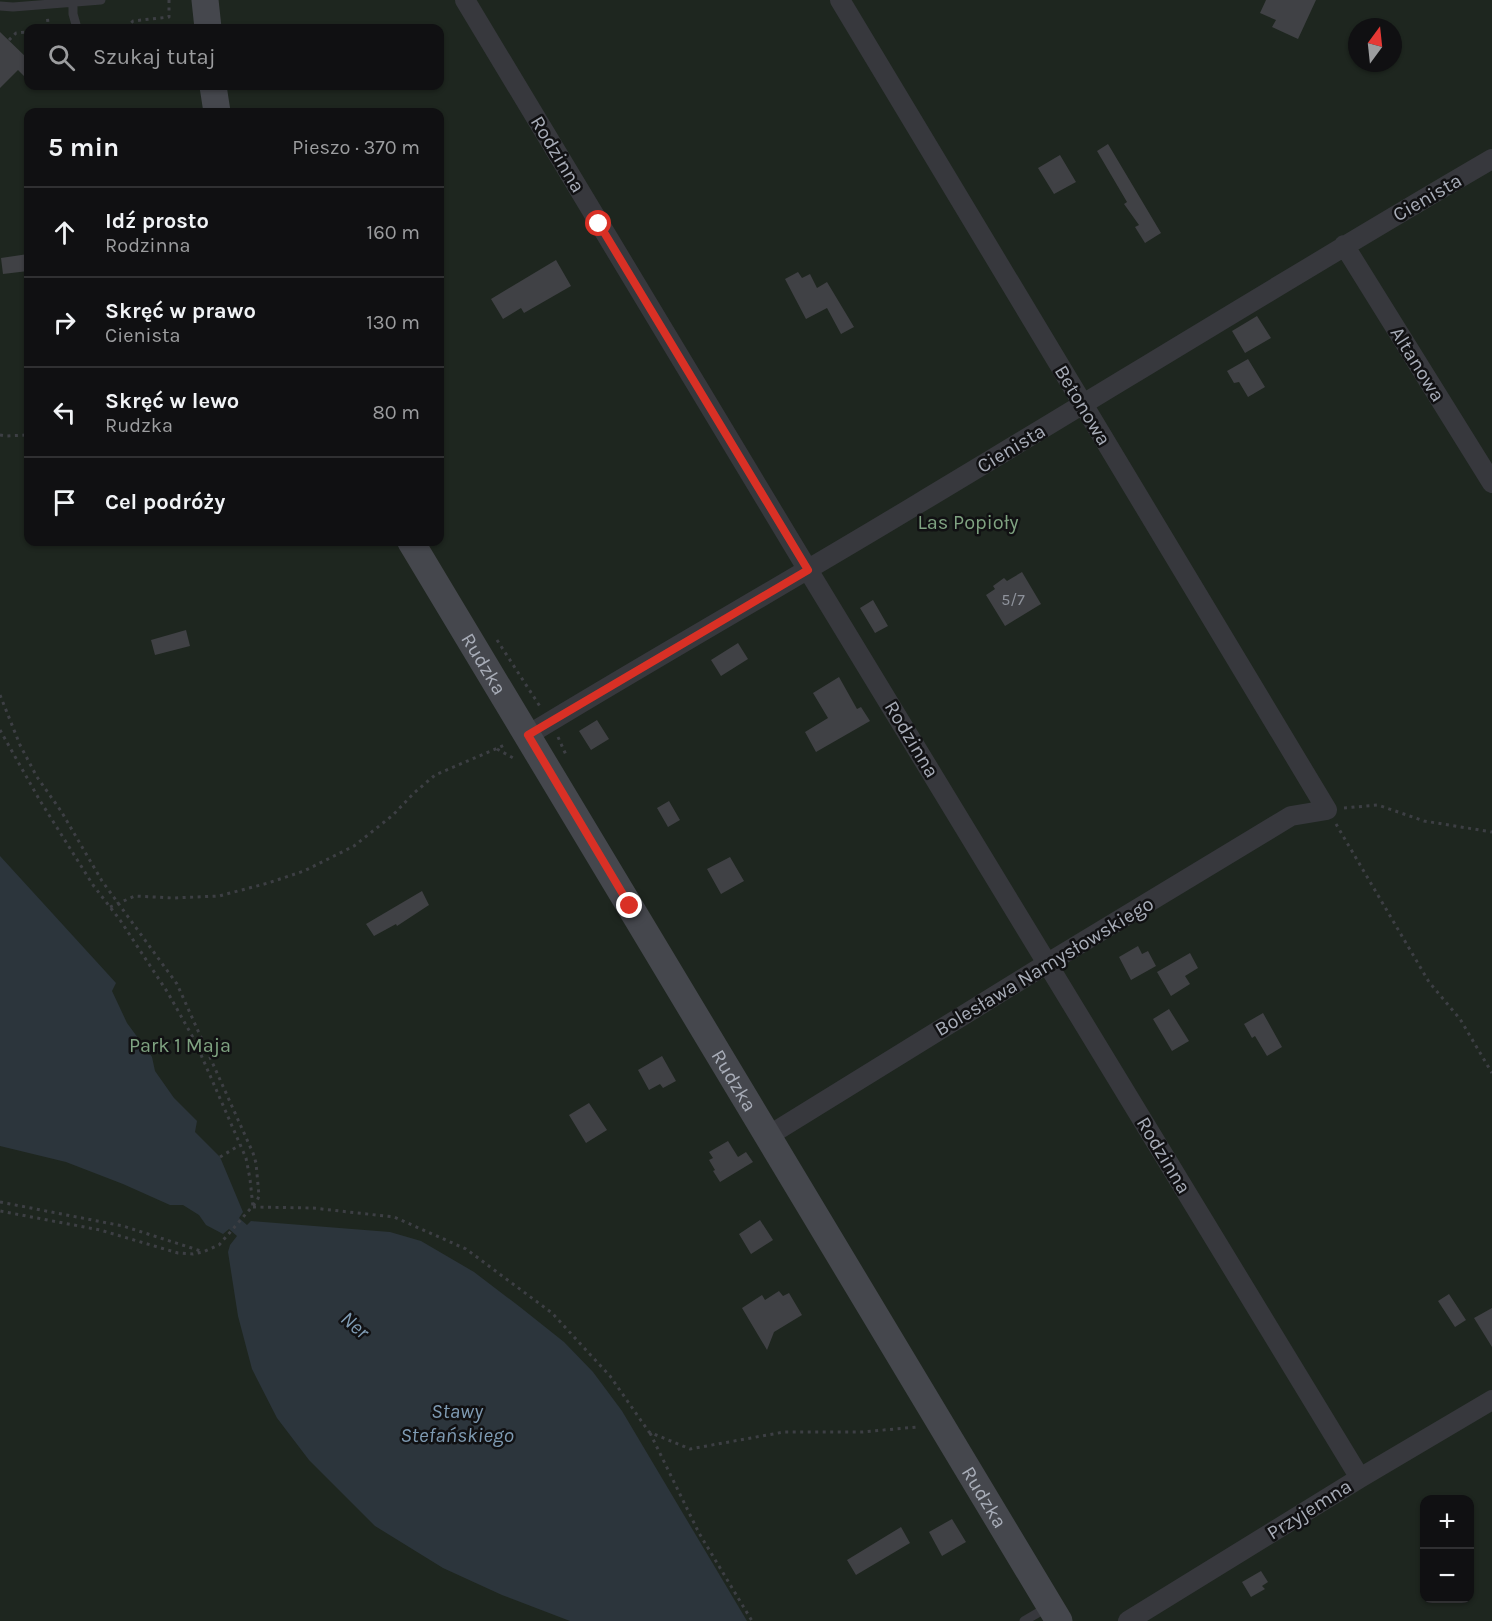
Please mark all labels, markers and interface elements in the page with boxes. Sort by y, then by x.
north arrow [1348,18,1402,72]
search box [24,24,444,90]
icon: search [45,41,78,74]
text: Szukaj tutaj [93,44,216,70]
street label: Rodzinna [526,112,589,197]
text: 5 min [48,132,119,163]
text: Pieszo · 370 m [292,136,420,159]
street label: Cienista [1389,169,1466,226]
text: Idź prosto [105,208,209,234]
route start [585,210,611,236]
icon: ahead [48,216,81,249]
text: 160 m [367,221,420,244]
text: Rodzinna [105,234,191,257]
text: Skręć w prawo [105,298,256,324]
icon: right [48,306,81,339]
text: 130 m [366,311,420,334]
street label: Altanowa [1386,322,1450,406]
text: Cienista [105,324,181,347]
street label: Betonowa [1050,361,1116,450]
text: Skręć w lewo [105,388,239,414]
icon: left [48,396,81,429]
text: 80 m [372,401,420,424]
text: Rudzka [105,414,173,437]
street label: Cienista [973,419,1050,478]
icon: arrive [48,486,81,519]
text: Cel podróży [105,489,225,515]
park label: Las Popioły [917,511,1019,534]
house number: 5/7 [1001,590,1025,609]
street label: Rudzka [456,629,511,699]
street label: Rodzinna [880,697,943,782]
route end [616,892,642,918]
street label: Bolesława Namysłowskiego [931,892,1158,1041]
park label: Park 1 Maja [129,1034,231,1057]
street label: Rudzka [707,1046,761,1116]
street label: Rodzinna [1132,1113,1195,1198]
water label: Ner [336,1306,375,1344]
water label: Stawy Stefańskiego [400,1399,515,1447]
street label: Rudzka [957,1462,1011,1532]
street label: Przyjemna [1263,1474,1356,1544]
map controls [1420,1495,1474,1603]
button: + [1420,1495,1474,1549]
button: − [1420,1549,1474,1603]

